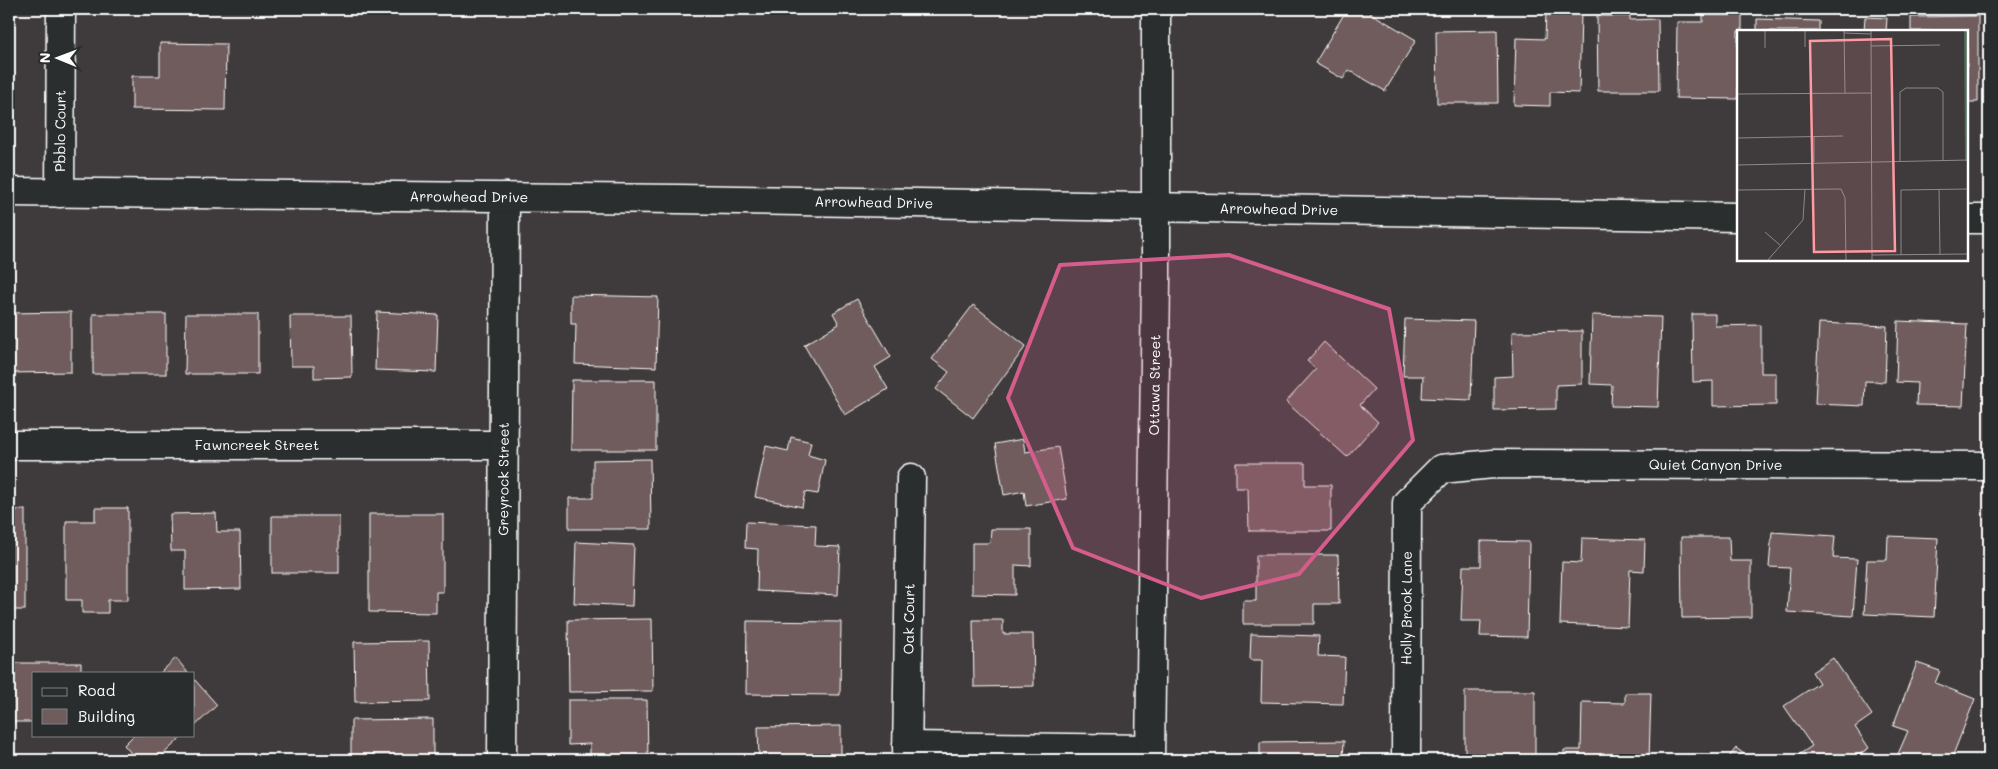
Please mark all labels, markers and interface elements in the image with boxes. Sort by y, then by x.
inset map [1737,30,1968,261]
north arrow [32,32,82,82]
text: N [35,52,54,63]
street label: Pbblo Court [50,90,70,172]
street label: Arrowhead Drive [410,186,528,206]
street label: Arrowhead Drive [814,191,933,212]
street label: Arrowhead Drive [1219,198,1338,219]
street label: Ottawa Street [1144,334,1164,436]
street label: Greyrock Street [493,422,513,536]
street label: Fawncreek Street [195,435,319,454]
street label: Quiet Canyon Drive [1649,455,1783,474]
street label: Holly Brook Lane [1396,551,1416,665]
street label: Oak Court [898,583,919,655]
legend [32,672,195,736]
text: Road [78,680,115,700]
text: Building [78,706,135,726]

